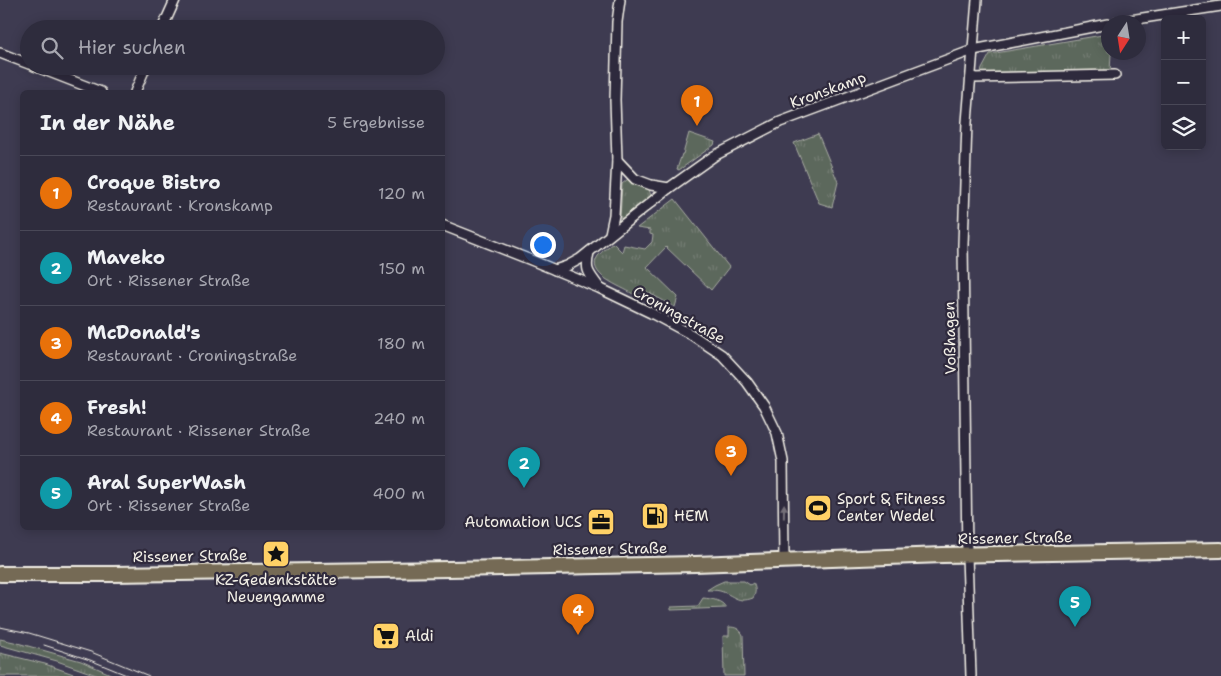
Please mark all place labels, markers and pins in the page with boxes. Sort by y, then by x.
pin: 1 [681,85,713,126]
pin: 3 [715,435,747,476]
pin: 2 [508,447,540,488]
place label: Sport & Fitness Center Wedel [837,489,946,526]
sports icon: Sport & Fitness Center Wedel [803,493,833,523]
fuel station icon: HEM [640,501,670,531]
place label: HEM [674,506,709,526]
office icon: Automation UCS [586,507,616,537]
place label: Automation UCS [465,512,582,532]
place icon: KZ-Gedenkstätte Neuengamme [261,539,291,569]
place label: KZ-Gedenkstätte Neuengamme [215,570,337,607]
pin: 5 [1059,586,1091,627]
pin: 4 [562,594,594,635]
supermarket icon: Aldi [371,621,401,651]
place label: Aldi [405,626,434,646]

